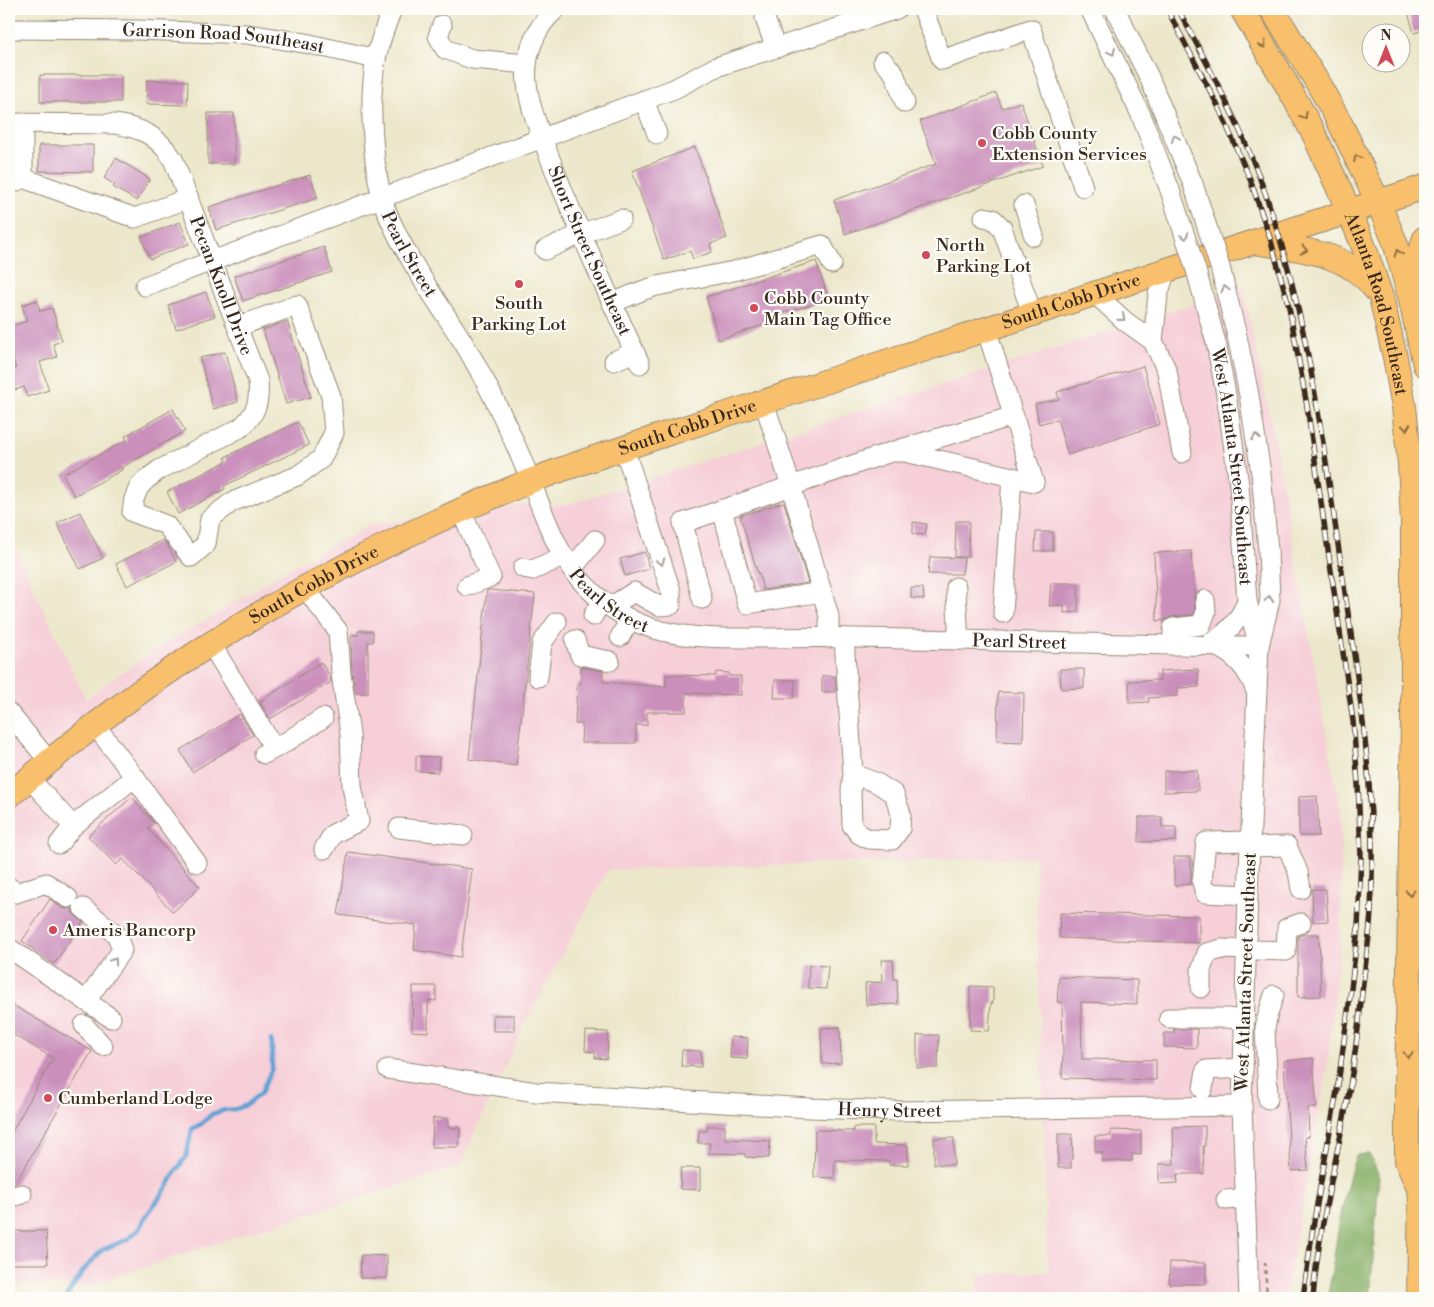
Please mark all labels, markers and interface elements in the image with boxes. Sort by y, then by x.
street label: Garrison Road Southeast [122,18,328,59]
north arrow [1362,22,1412,72]
text: N [1380,27,1392,45]
one-way arrow [1256,40,1266,49]
one-way arrow [1106,47,1116,56]
one-way arrow [1298,111,1308,120]
place label: Cobb County Extension Services [992,122,1147,166]
one-way arrow [1171,134,1181,143]
marker: Cobb County Extension Services [976,137,988,149]
one-way arrow [1353,154,1363,163]
street label: Short Street Southeast [543,163,637,340]
street label: Pearl Street [376,208,443,302]
street label: Atlanta Road Southeast [1339,208,1413,398]
street label: Pecan Knoll Drive [184,213,259,359]
one-way arrow [1180,231,1190,240]
place label: North Parking Lot [936,234,1032,278]
one-way arrow [1300,244,1309,255]
marker: North Parking Lot [920,249,932,261]
one-way arrow [1393,249,1403,258]
street label: South Cobb Drive [999,268,1143,334]
marker: South Parking Lot [513,278,525,290]
one-way arrow [1221,285,1231,293]
place label: Cobb County Main Tag Office [764,287,892,331]
place label: South Parking Lot [471,292,567,336]
marker: Cobb County Main Tag Office [748,302,760,314]
one-way arrow [1117,313,1126,322]
street label: West Atlanta Street Southeast [1206,345,1257,587]
street label: South Cobb Drive [615,394,759,461]
one-way arrow [1400,423,1411,431]
one-way arrow [1251,433,1262,441]
street label: South Cobb Drive [245,539,382,629]
one-way arrow [655,558,665,566]
street label: Pearl Street [564,564,653,638]
one-way arrow [1263,594,1274,602]
street label: Pearl Street [972,629,1068,654]
street label: West Atlanta Street Southeast [1230,851,1262,1093]
one-way arrow [1405,889,1415,897]
place label: Ameris Bancorp [62,919,196,942]
marker: Ameris Bancorp [47,924,59,936]
one-way arrow [108,957,117,967]
one-way arrow [1402,1051,1413,1059]
place label: Cumberland Lodge [58,1087,213,1110]
marker: Cumberland Lodge [42,1092,54,1104]
street label: Henry Street [837,1097,943,1123]

